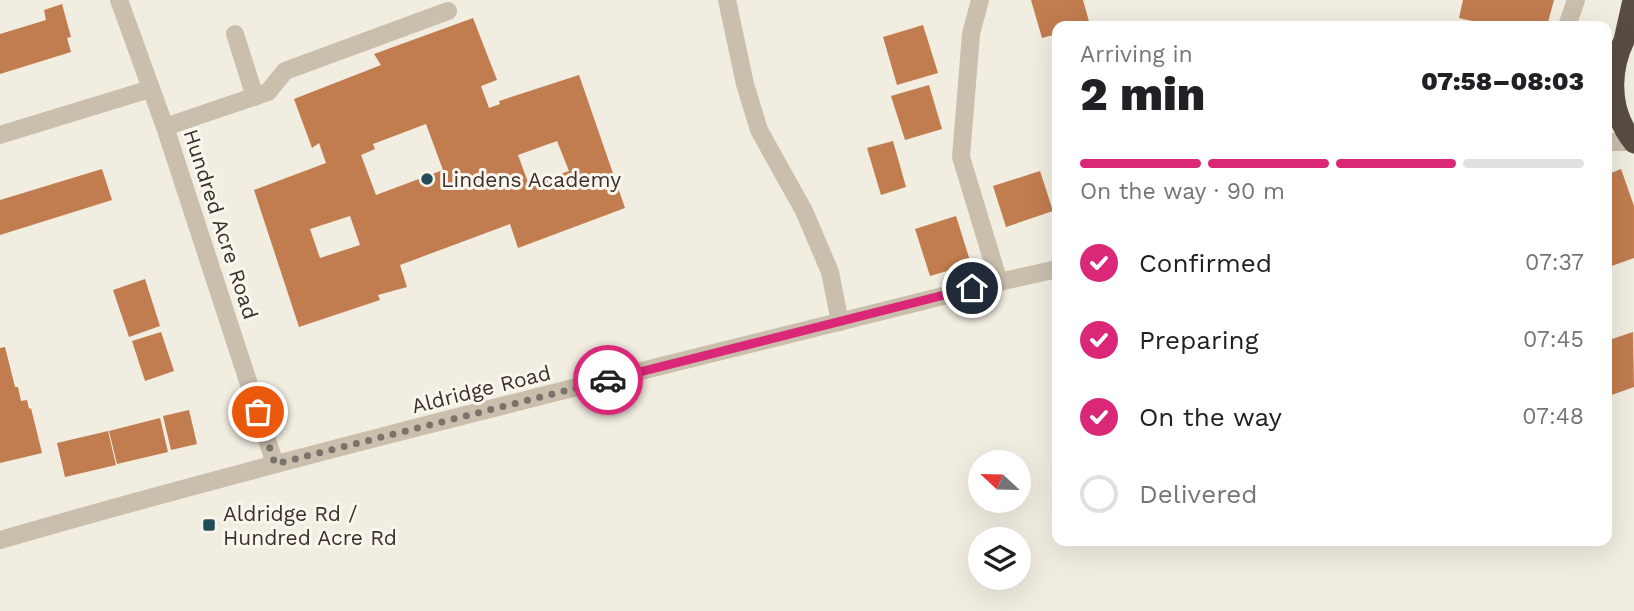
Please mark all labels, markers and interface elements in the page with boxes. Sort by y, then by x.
text: Arriving in [1080,41,1193,68]
text: 07:58–08:03 [1421,66,1584,96]
text: 2 min [1080,67,1205,121]
street label: Hundred Acre Road [178,126,264,322]
place label: Lindens Academy [441,167,621,192]
marker: Lindens Academy [419,171,435,187]
text: On the way · 90 m [1080,178,1285,205]
icon: check [1080,244,1118,282]
text: Confirmed [1139,248,1272,278]
text: 07:37 [1525,249,1584,276]
pin [942,258,1002,318]
icon: home [953,269,991,307]
icon: check [1080,321,1118,359]
text: Preparing [1139,325,1259,355]
text: 07:45 [1523,326,1584,353]
courier [573,345,643,415]
street label: Aldridge Road [409,360,553,418]
icon: car [589,361,627,399]
pin [228,382,288,442]
icon: bag [239,393,277,431]
icon: check [1080,398,1118,436]
text: On the way [1139,402,1282,432]
text: 07:48 [1522,403,1584,430]
north arrow [968,450,1031,513]
map controls [968,450,1031,590]
text: Delivered [1139,479,1258,509]
place label: Aldridge Rd / Hundred Acre Rd [223,501,397,550]
marker: Aldridge Rd / Hundred Acre Rd [201,517,217,533]
button: layers [968,527,1031,590]

